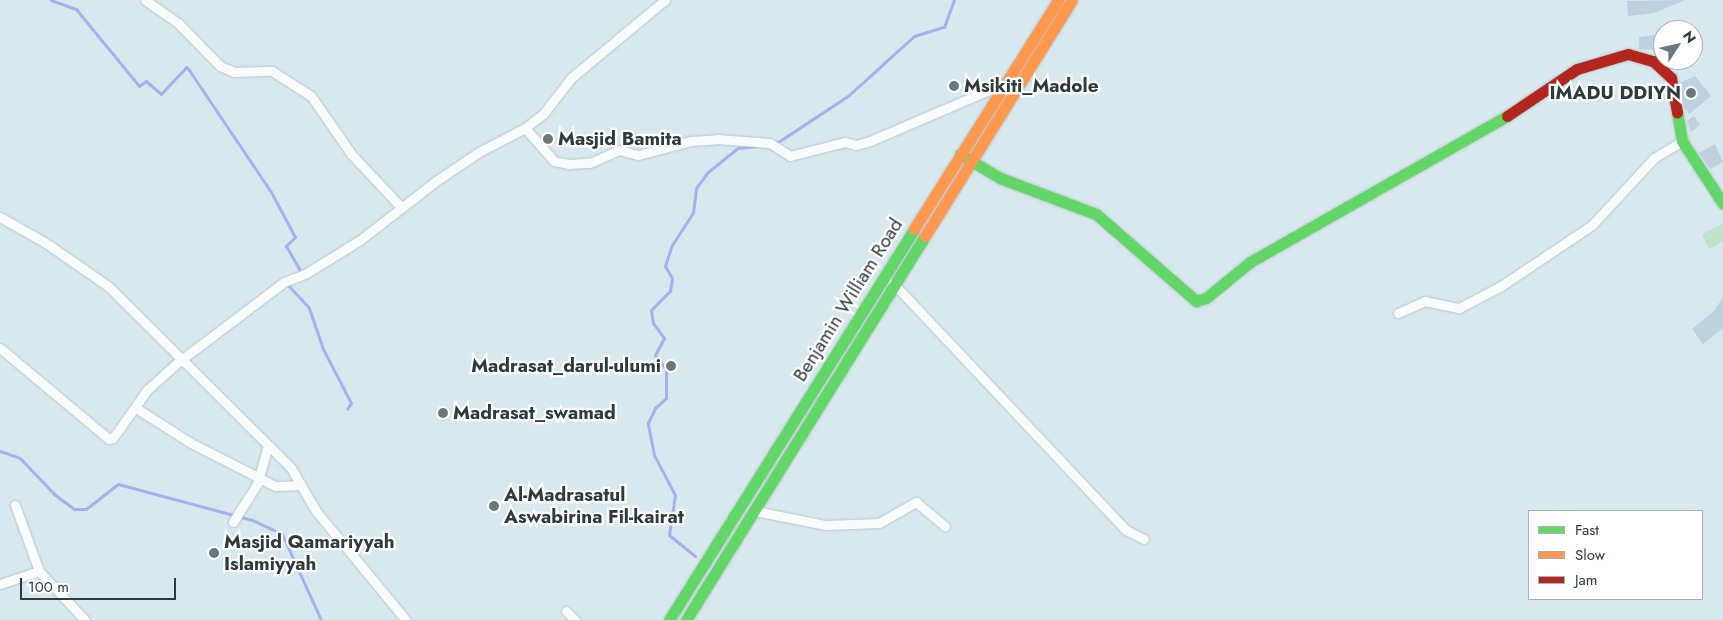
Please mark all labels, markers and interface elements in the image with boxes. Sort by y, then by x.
north arrow [1653,20,1703,70]
text: N [1678,27,1701,47]
place label: Msikiti_Madole [964,75,1099,97]
marker: Msikiti_Madole [948,80,960,92]
place label: IMADU DDIYN [1550,82,1681,104]
marker: IMADU DDIYN [1685,87,1697,99]
place label: Masjid Bamita [558,128,682,150]
marker: Masjid Bamita [542,133,554,145]
street label: Benjamin William Road [789,214,907,386]
place label: Madrasat_darul-ulumi [471,355,661,377]
marker: Madrasat_darul-ulumi [665,360,677,372]
place label: Madrasat_swamad [453,402,616,424]
marker: Madrasat_swamad [437,407,449,419]
place label: Al-Madrasatul Aswabirina Fil-kairat [504,484,684,528]
marker: Al-Madrasatul Aswabirina Fil-kairat [488,500,500,512]
legend [1528,510,1703,600]
text: Fast [1575,519,1599,541]
place label: Masjid Qamariyyah Islamiyyah [224,531,395,575]
text: Slow [1575,544,1605,566]
marker: Masjid Qamariyyah Islamiyyah [208,547,220,559]
scale bar [22,568,179,600]
text: Jam [1575,569,1598,591]
text: 100 m [28,576,69,598]

